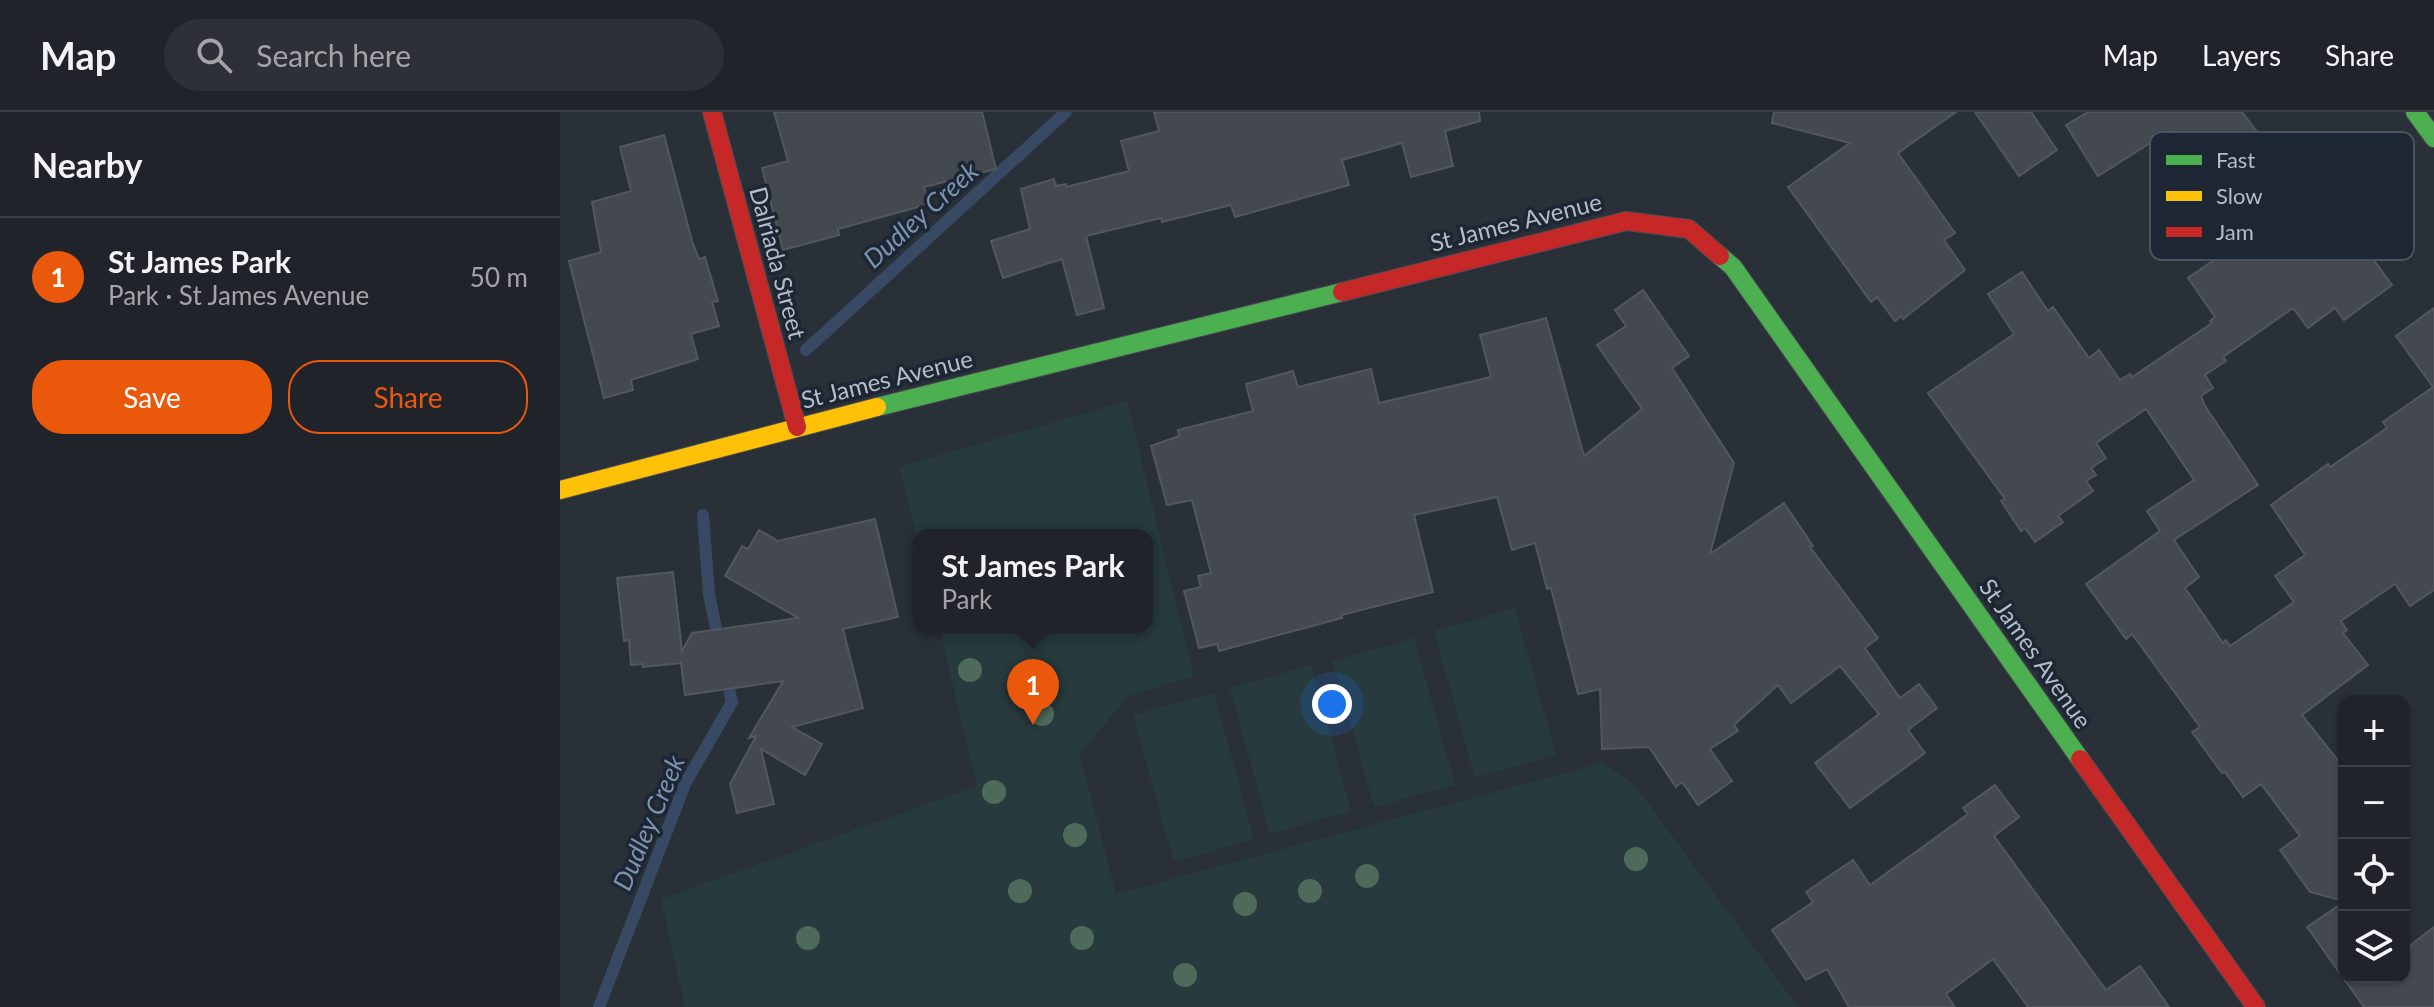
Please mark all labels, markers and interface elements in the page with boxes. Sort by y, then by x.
search box [164,19,724,91]
text: Map [40,32,116,78]
icon: search [192,33,236,77]
text: Search here [256,37,411,73]
text: Map [2103,38,2158,72]
text: Layers [2202,38,2281,72]
text: Share [2325,38,2394,72]
legend [2150,132,2414,260]
text: Nearby [32,144,143,185]
text: Fast [2216,146,2255,173]
water label: Dudley Creek [856,154,985,274]
text: Slow [2216,182,2263,209]
street label: Dalriada Street [744,183,813,342]
street label: St James Avenue [1427,186,1604,257]
text: Jam [2216,218,2254,245]
text: St James Park [108,243,291,279]
text: 1 [50,261,66,293]
text: 50 m [470,261,528,293]
text: Park · St James Avenue [108,279,369,311]
street label: St James Avenue [798,343,975,414]
button: Save [32,360,272,434]
button: Share [288,360,528,434]
popup [913,529,1153,633]
text: St James Park [941,547,1125,583]
street label: St James Avenue [1974,573,2099,733]
text: Park [941,583,992,615]
pin: 1 [1007,659,1059,725]
your location [1312,684,1352,724]
map controls [2338,695,2410,983]
button: + [2338,695,2410,767]
water label: Dudley Creek [605,750,691,895]
button: − [2338,767,2410,839]
button: locate [2338,839,2410,911]
button: layers [2338,911,2410,983]

